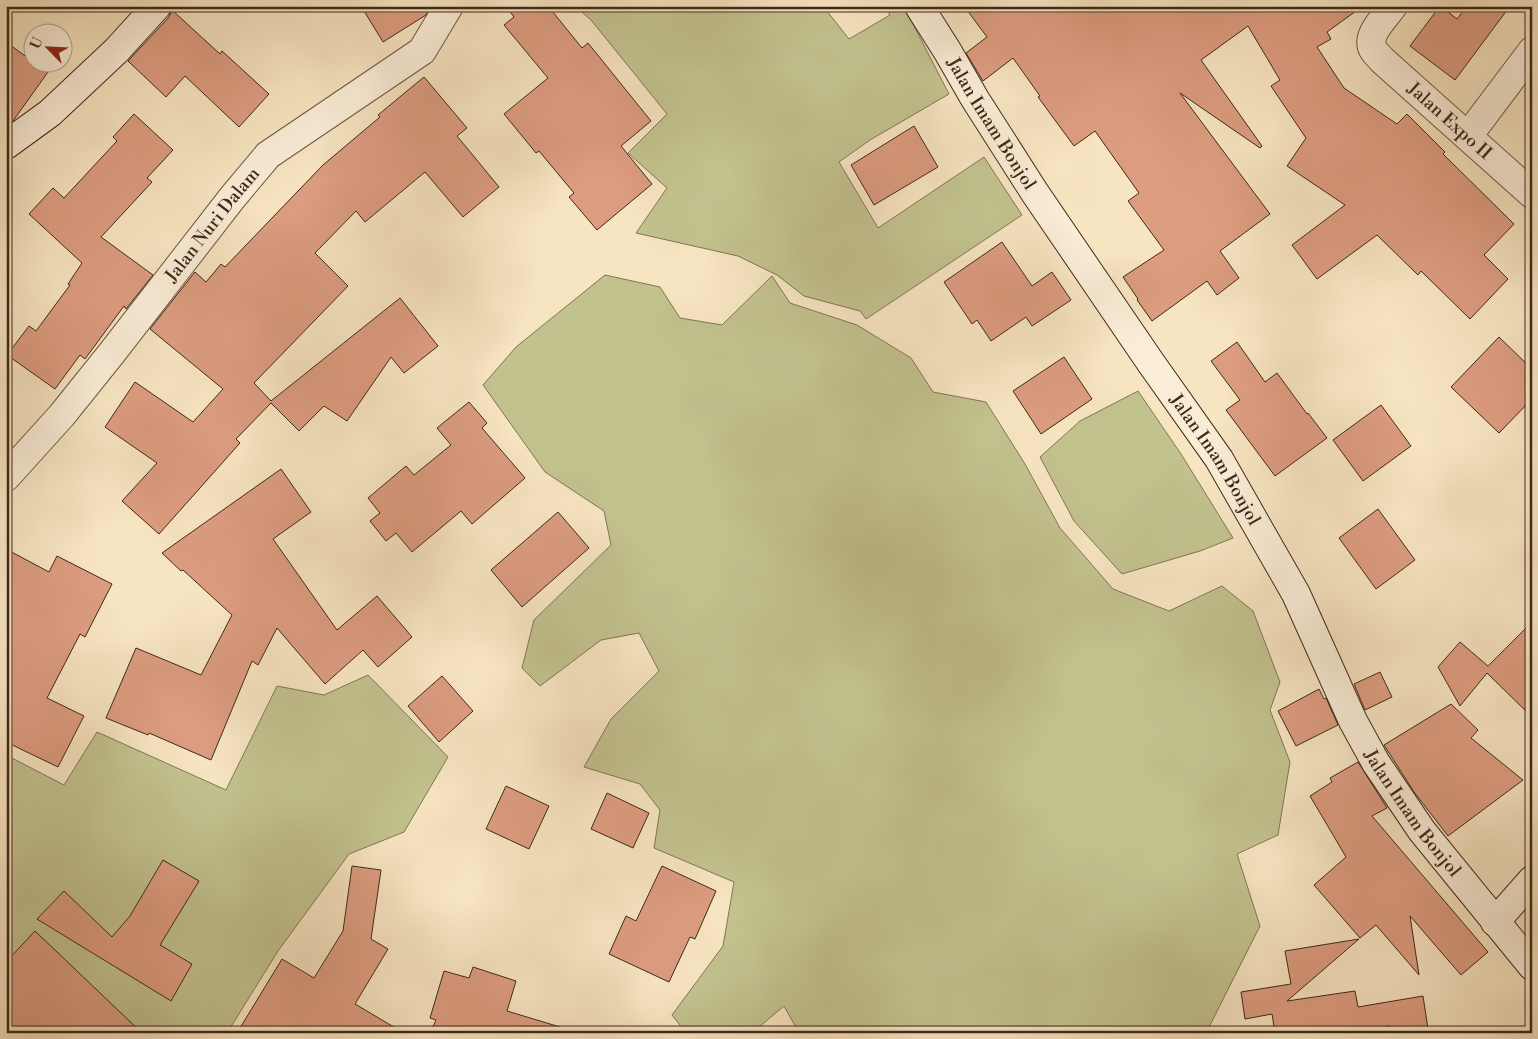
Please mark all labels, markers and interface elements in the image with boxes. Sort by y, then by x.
north arrow [22,22,72,72]
text: U [27,34,48,52]
street label: Jalan Imam Bonjol [941,52,1042,195]
street label: Jalan Expo II [1402,76,1497,164]
street label: Jalan Nuri Dalam [159,162,265,287]
street label: Jalan Imam Bonjol [1164,388,1266,530]
street label: Jalan Imam Bonjol [1359,744,1467,882]

